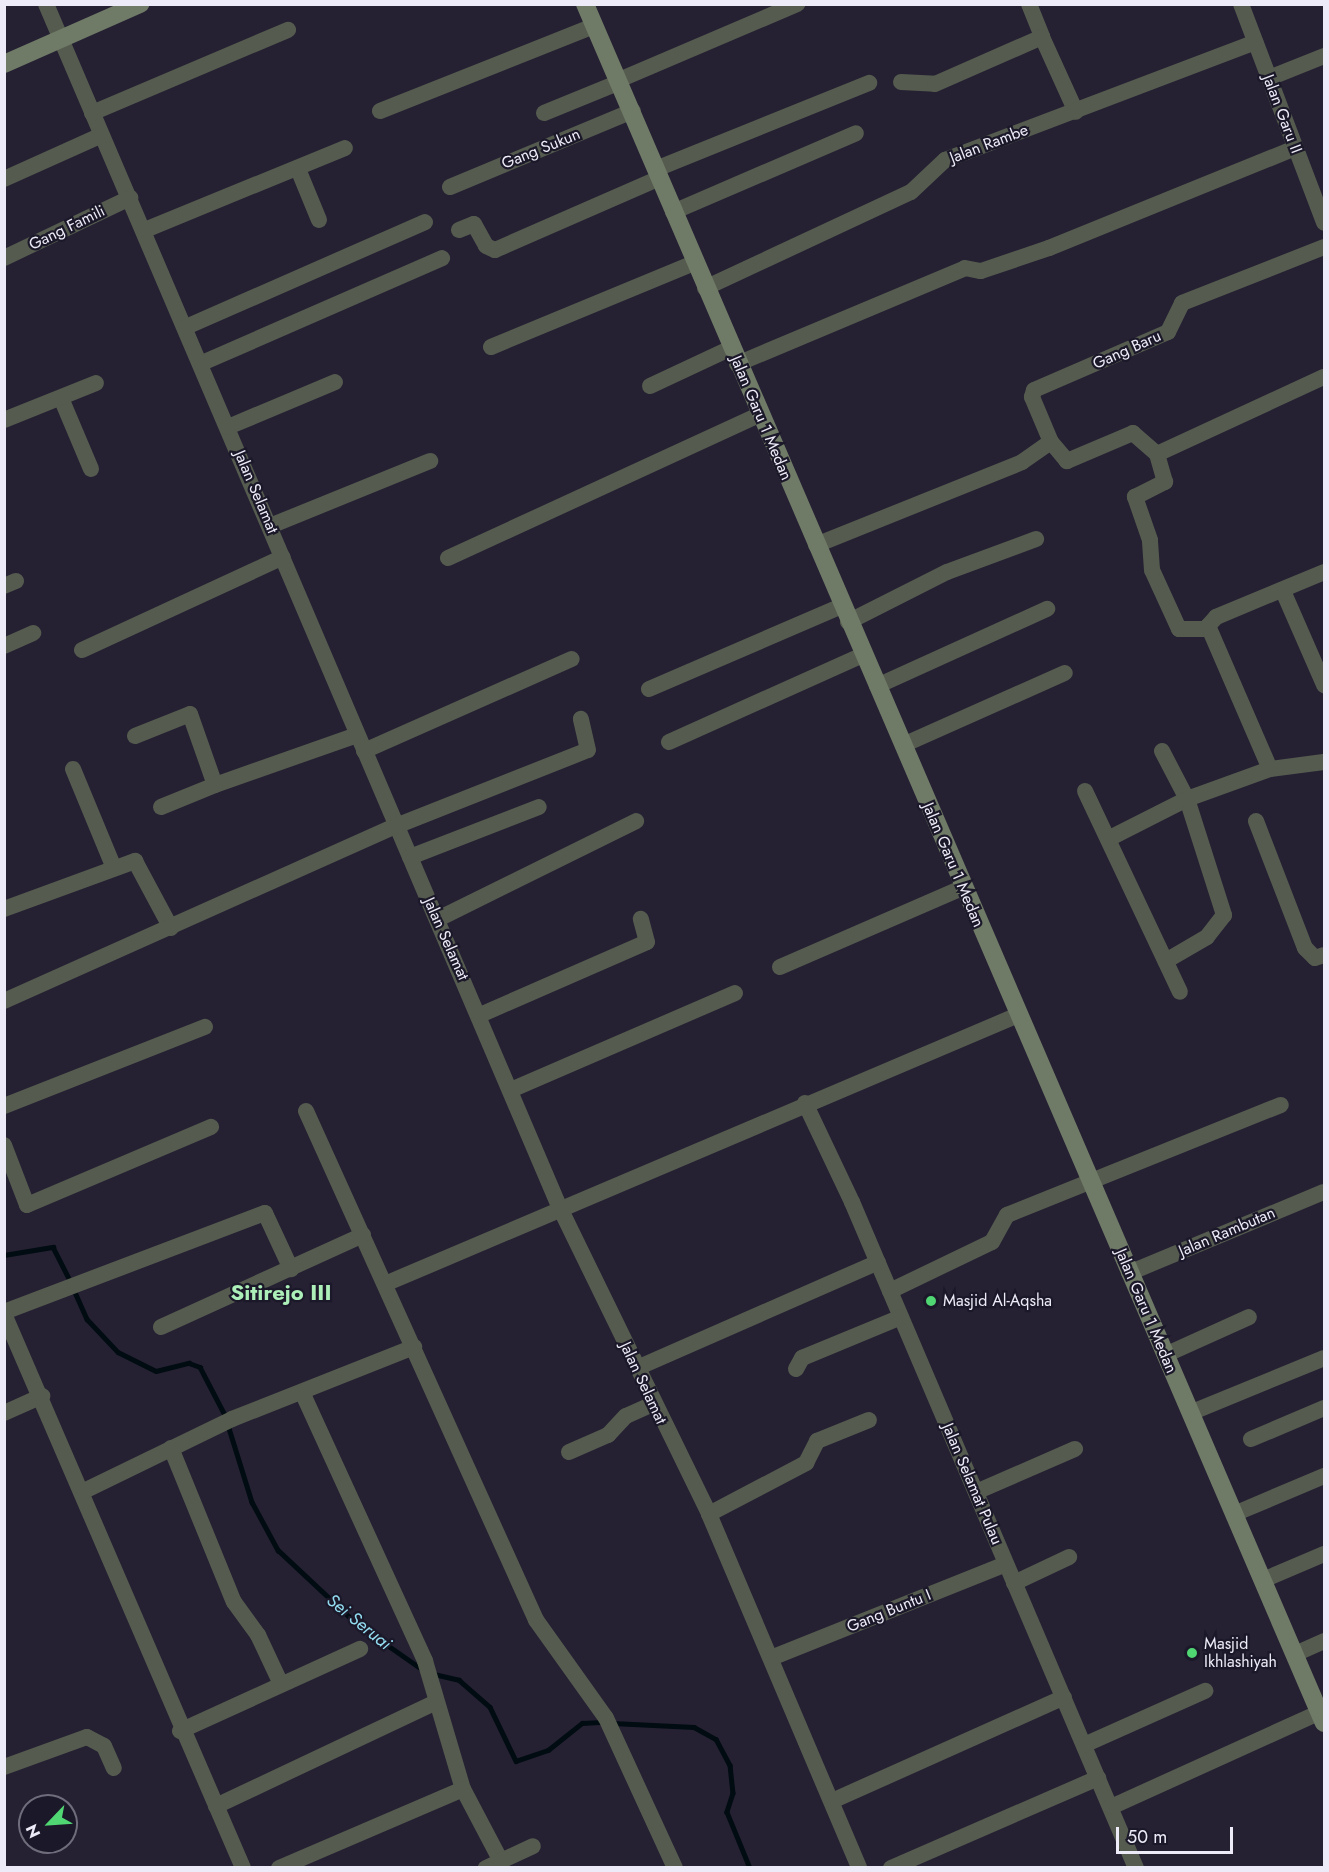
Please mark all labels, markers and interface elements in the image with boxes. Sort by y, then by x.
street label: Jalan Garu II [1258,72,1306,156]
street label: Jalan Rambe [947,120,1031,168]
street label: Gang Sukun [499,125,583,173]
street label: Gang Famili [26,201,108,255]
street label: Gang Baru [1090,326,1164,374]
street label: Jalan Garu 1 Medan [726,353,796,483]
street label: Jalan Selamat [230,448,282,536]
street label: Jalan Garu 1 Medan [918,800,988,930]
street label: Jalan Selamat [419,895,473,983]
street label: Jalan Rambutan [1176,1203,1278,1261]
street label: Jalan Garu 1 Medan [1111,1246,1181,1376]
district label: Sitirejo III [231,1280,331,1306]
place label: Masjid Al-Aqsha [943,1291,1052,1311]
marker: Masjid Al-Aqsha [924,1294,938,1308]
street label: Jalan Selamat [616,1339,670,1427]
street label: Jalan Selamat Pulau [938,1420,1006,1548]
street label: Gang Buntu I [844,1585,934,1637]
water label: Sei Seruai [322,1589,396,1655]
place label: Masjid Ikhlashiyah [1204,1634,1277,1672]
marker: Masjid Ikhlashiyah [1185,1646,1199,1660]
north arrow [18,1794,78,1854]
scale bar [1119,1815,1236,1853]
text: N [20,1820,46,1842]
text: 50 m [1127,1824,1167,1850]

